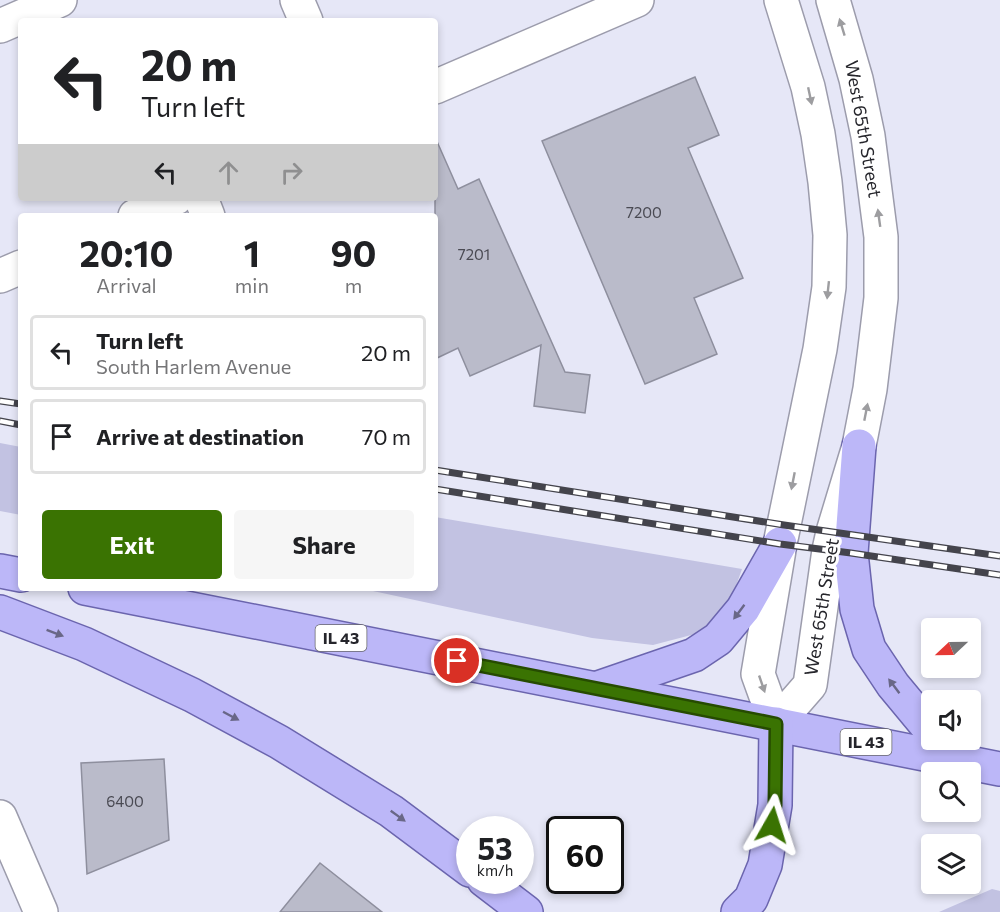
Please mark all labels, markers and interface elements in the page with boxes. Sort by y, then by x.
one-way arrow [836,18,846,36]
text: 20 m [141,38,237,90]
icon: left [42,42,120,120]
street label: West 65th Street [841,59,887,199]
one-way arrow [805,87,815,106]
text: Turn left [141,90,245,123]
icon: left [149,156,182,189]
icon: ahead [212,156,245,189]
icon: right [275,156,308,189]
house number: 7200 [626,203,662,221]
one-way arrow [874,208,883,227]
text: 20:10 [79,230,173,274]
text: 1 [244,230,260,274]
text: 90 [330,230,377,274]
house number: 7201 [458,245,490,263]
text: Arrival [96,273,157,297]
text: min [235,273,269,297]
text: m [345,273,362,297]
one-way arrow [823,280,833,299]
text: Turn left [96,327,183,354]
icon: left [45,336,78,369]
text: 20 m [361,339,411,366]
text: South Harlem Avenue [96,354,291,378]
one-way arrow [862,402,871,421]
icon: arrive [45,420,78,453]
text: Arrive at destination [96,423,304,450]
text: 70 m [362,423,411,450]
one-way arrow [787,472,797,490]
button: Exit [42,510,222,579]
button: Share [234,510,414,579]
street label: West 65th Street [799,537,843,677]
one-way arrow [733,604,745,620]
north arrow [921,618,981,678]
map controls [921,618,981,894]
road number: IL 43 [316,625,366,651]
one-way arrow [46,628,64,638]
pin [431,635,482,686]
icon: arrive [440,644,473,677]
one-way arrow [757,675,767,693]
one-way arrow [889,679,901,694]
button: sound [921,690,981,750]
one-way arrow [223,711,240,721]
road number: IL 43 [840,729,892,755]
button: search [921,762,981,822]
house number: 6400 [106,792,144,810]
position arrow [740,793,804,857]
one-way arrow [389,810,405,822]
speed limit sign: 60 [546,816,624,894]
text: 53 [478,829,512,866]
button: layers [921,834,981,894]
text: km/h [477,861,513,879]

